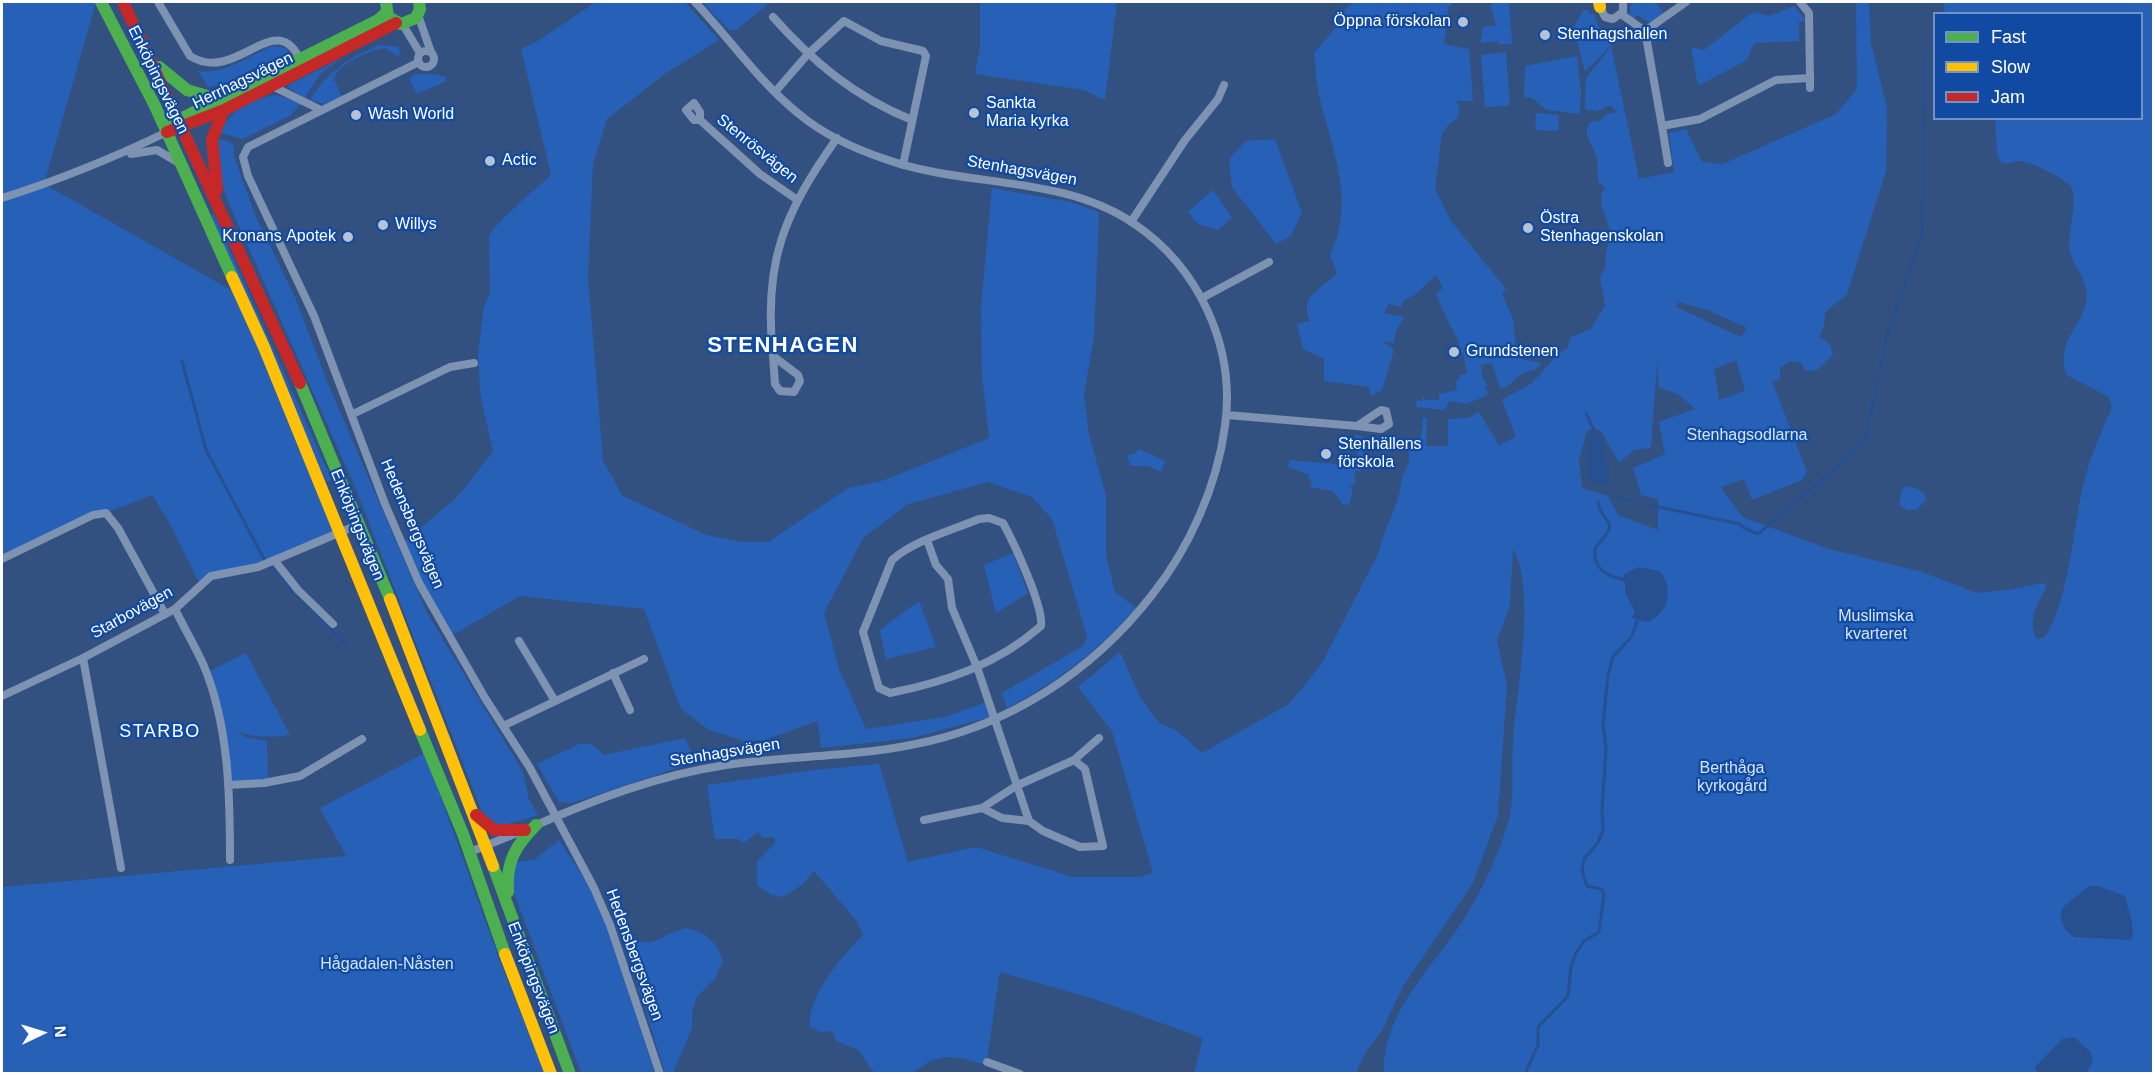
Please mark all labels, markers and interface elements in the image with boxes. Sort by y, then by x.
place label: Öppna förskolan [1334,12,1451,32]
legend [1933,12,2143,120]
marker: Öppna förskolan [1456,15,1470,29]
street label: Enköpingsvägen [123,23,193,137]
place label: Stenhagshallen [1557,25,1667,45]
text: Fast [1991,27,2026,47]
marker: Stenhagshallen [1538,28,1552,42]
street label: Herrhagsvägen [190,48,296,114]
text: Slow [1991,57,2030,77]
text: Jam [1991,87,2025,107]
place label: Sankta Maria kyrka [986,94,1069,132]
place label: Wash World [368,105,454,125]
marker: Sankta Maria kyrka [967,106,981,120]
marker: Wash World [349,108,363,122]
street label: Stenrösvägen [713,110,801,188]
place label: Actic [502,151,537,171]
street label: Stenhagsvägen [966,152,1078,190]
marker: Actic [483,154,497,168]
place label: Östra Stenhagenskolan [1540,209,1664,247]
place label: Willys [395,215,437,235]
marker: Willys [376,218,390,232]
marker: Östra Stenhagenskolan [1521,221,1535,235]
place label: Kronans Apotek [222,227,336,247]
marker: Kronans Apotek [341,230,355,244]
district label: STENHAGEN [707,333,859,359]
place label: Grundstenen [1466,342,1559,362]
marker: Grundstenen [1447,345,1461,359]
park label: Stenhagsodlarna [1687,426,1807,446]
place label: Stenhällens förskola [1338,435,1422,473]
marker: Stenhällens förskola [1319,447,1333,461]
street label: Hedensbergsvägen [376,456,448,592]
street label: Enköpingsvägen [326,467,388,583]
street label: Starbovägen [88,583,176,643]
park label: Muslimska kvarteret [1838,607,1914,645]
district label: STARBO [119,721,201,743]
street label: Stenhagsvägen [669,735,781,771]
park label: Berthåga kyrkogård [1697,759,1767,797]
street label: Hedensbergsvägen [601,887,667,1023]
street label: Enköpingsvägen [503,919,563,1037]
park label: Hågadalen-Nåsten [320,955,454,975]
north arrow [12,1003,72,1063]
text: N [52,1025,69,1038]

